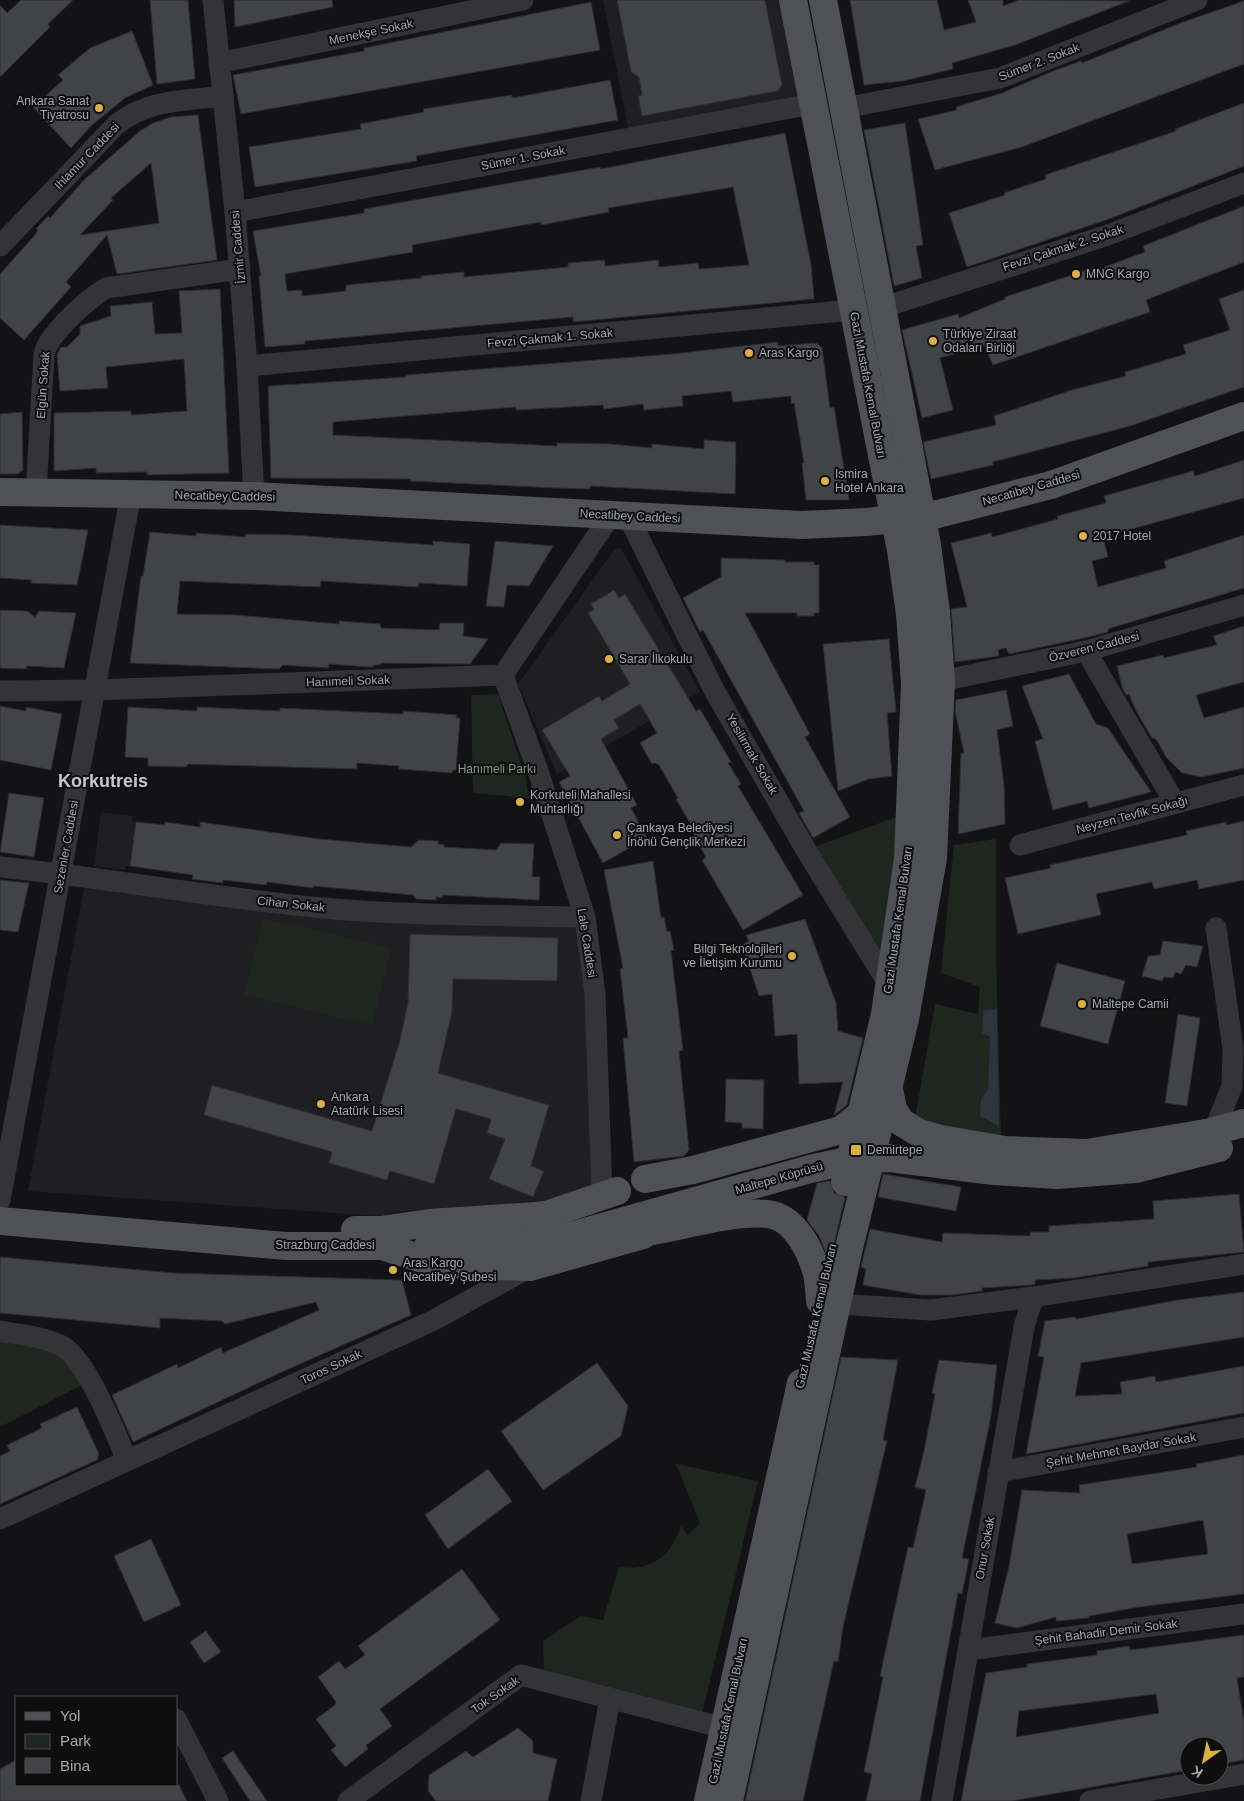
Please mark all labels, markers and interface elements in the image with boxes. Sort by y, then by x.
street label: Menekşe Sokak [328,16,415,48]
street label: Sümer 2. Sokak [997,40,1082,84]
place label: Ankara Sanat Tiyatrosu [16,94,90,122]
marker: Ankara Sanat Tiyatrosu [93,102,105,114]
street label: Ihlamur Caddesi [52,120,122,192]
street label: Sümer 1. Sokak [480,143,567,173]
street label: İzmir Caddesi [228,210,248,284]
street label: Fevzi Çakmak 2. Sokak [1001,222,1126,274]
place label: MNG Kargo [1086,267,1150,281]
marker: MNG Kargo [1070,268,1082,280]
street label: Gazi Mustafa Kemal Bulvarı [847,311,889,459]
street label: Fevzi Çakmak 1. Sokak [487,325,614,350]
place label: Türkiye Ziraat Odaları Birliği [943,327,1017,355]
marker: Türkiye Ziraat Odaları Birliği [927,335,939,347]
place label: Aras Kargo [759,346,819,360]
marker: Aras Kargo [743,347,755,359]
street label: Elgün Sokak [34,350,52,419]
place label: Ismira Hotel Ankara [835,467,904,495]
street label: Necatibey Caddesi [981,467,1081,509]
marker: Ismira Hotel Ankara [819,475,831,487]
street label: Necatibey Caddesi [175,488,275,504]
street label: Necatibey Caddesi [579,506,681,526]
place label: 2017 Hotel [1093,529,1151,543]
marker: 2017 Hotel [1077,530,1089,542]
street label: Özveren Caddesi [1047,629,1141,665]
place label: Sarar İlkokulu [619,652,692,666]
marker: Sarar İlkokulu [603,653,615,665]
street label: Hanımeli Sokak [306,673,391,689]
street label: Yesilirmak Sokak [723,711,781,798]
park label: Hanımeli Parkı [458,762,536,776]
district label: Korkutreis [58,771,148,791]
place label: Korkuteli Mahallesi Muhtarlığı [530,788,631,816]
street label: Neyzen Tevfik Sokağı [1075,793,1189,837]
marker: Korkuteli Mahallesi Muhtarlığı [514,796,526,808]
street label: Sezenler Caddesi [51,799,81,895]
place label: Çankaya Belediyesi İnönü Gençlik Merkezi [627,821,746,849]
marker: Çankaya Belediyesi İnönü Gençlik Merkezi [611,829,623,841]
street label: Gazi Mustafa Kemal Bulvarı [881,845,915,995]
street label: Cihan Sokak [256,893,327,915]
street label: Lale Caddesi [575,907,599,979]
place label: Bilgi Teknolojileri ve İletişim Kurumu [683,942,782,970]
marker: Bilgi Teknolojileri ve İletişim Kurumu [786,950,798,962]
place label: Maltepe Camii [1092,997,1169,1011]
marker: Maltepe Camii [1076,998,1088,1010]
place label: Ankara Atatürk Lisesi [331,1090,403,1118]
marker: Ankara Atatürk Lisesi [315,1098,327,1110]
marker: Demirtepe [849,1143,863,1157]
place label: Demirtepe [867,1143,923,1157]
street label: Maltepe Köprüsü [733,1159,825,1197]
street label: Strazburg Caddesi [275,1238,375,1252]
street label: Gazi Mustafa Kemal Bulvarı [792,1242,840,1390]
place label: Aras Kargo Necatibey Şubesi [403,1256,496,1284]
marker: Aras Kargo Necatibey Şubesi [387,1264,399,1276]
street label: Toros Sokak [298,1346,365,1387]
street label: Şehit Mehmet Baydar Sokak [1045,1430,1198,1470]
street label: Onur Sokak [973,1515,998,1580]
street label: Şehit Bahadir Demir Sokak [1034,1616,1179,1648]
street label: Gazi Mustafa Kemal Bulvarı [706,1637,750,1785]
street label: Tok Sokak [468,1673,523,1717]
legend [15,1696,178,1786]
text: Yol [60,1707,80,1724]
text: Park [60,1732,91,1749]
north arrow [1179,1736,1229,1786]
text: Bina [60,1757,91,1774]
text: K [1188,1762,1206,1781]

